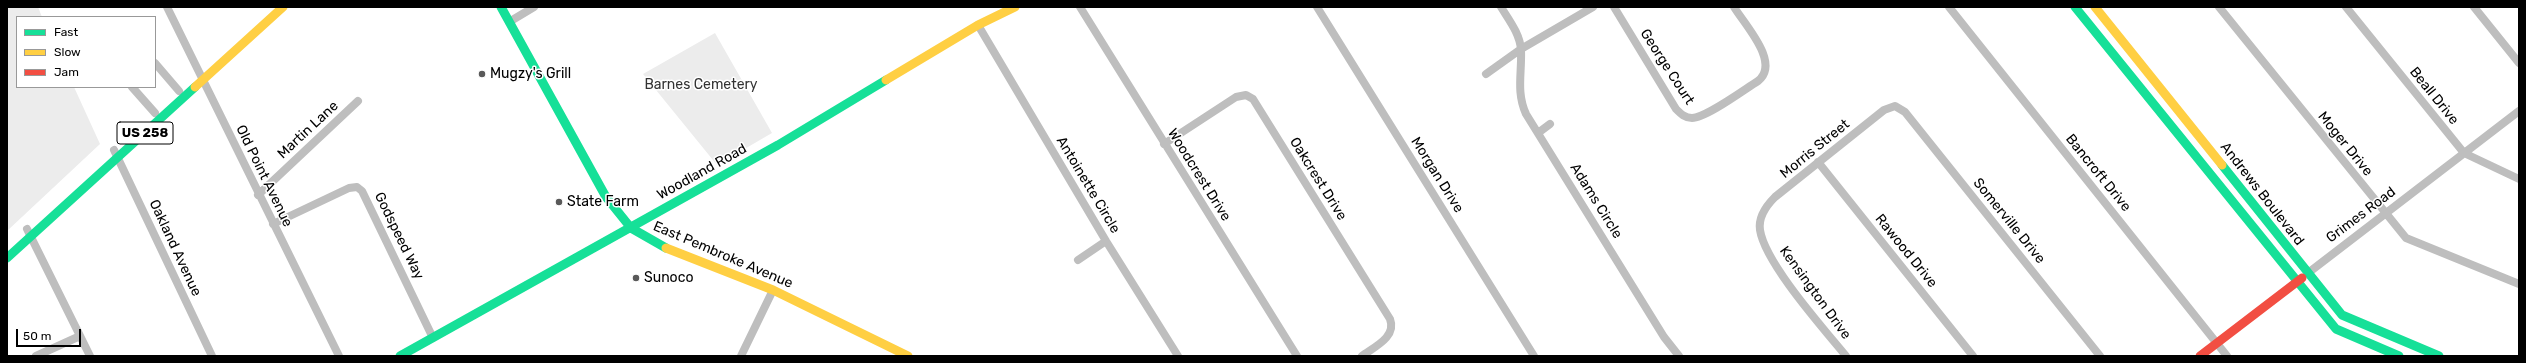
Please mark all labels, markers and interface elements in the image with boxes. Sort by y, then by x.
legend [16,16,156,88]
text: Fast [54,25,78,39]
street label: George Court [1636,26,1698,108]
text: Slow [54,45,81,59]
street label: Beall Drive [2406,64,2462,128]
text: Jam [54,65,79,79]
place label: Mugzy's Grill [490,66,571,82]
marker: Mugzy's Grill [477,69,487,79]
park label: Barnes Cemetery [644,77,758,93]
street label: Martin Lane [274,98,342,162]
street label: Moger Drive [2314,108,2376,180]
street label: Morris Street [1777,116,1853,182]
road number: US 258 [117,122,173,144]
street label: Old Point Avenue [232,122,296,230]
street label: Woodcrest Drive [1164,126,1234,224]
street label: Bancroft Drive [2062,131,2134,215]
street label: Antoinette Circle [1052,134,1124,236]
street label: Oakcrest Drive [1286,134,1350,224]
street label: Morgan Drive [1407,134,1467,216]
street label: Andrews Boulevard [2217,139,2307,249]
street label: Woodland Road [654,140,750,204]
street label: Adams Circle [1566,160,1626,242]
street label: Somerville Drive [1969,175,2049,267]
street label: Grimes Road [2323,184,2399,246]
street label: Godspeed Way [371,190,427,282]
place label: State Farm [567,194,639,210]
street label: Oakland Avenue [145,197,205,299]
marker: State Farm [554,197,564,207]
street label: Rawood Drive [1871,211,1941,291]
street label: East Pembroke Avenue [651,218,795,292]
street label: Kensington Drive [1776,243,1854,343]
place label: Sunoco [644,270,693,286]
marker: Sunoco [631,273,641,283]
scale bar [18,321,83,347]
text: 50 m [23,329,51,343]

